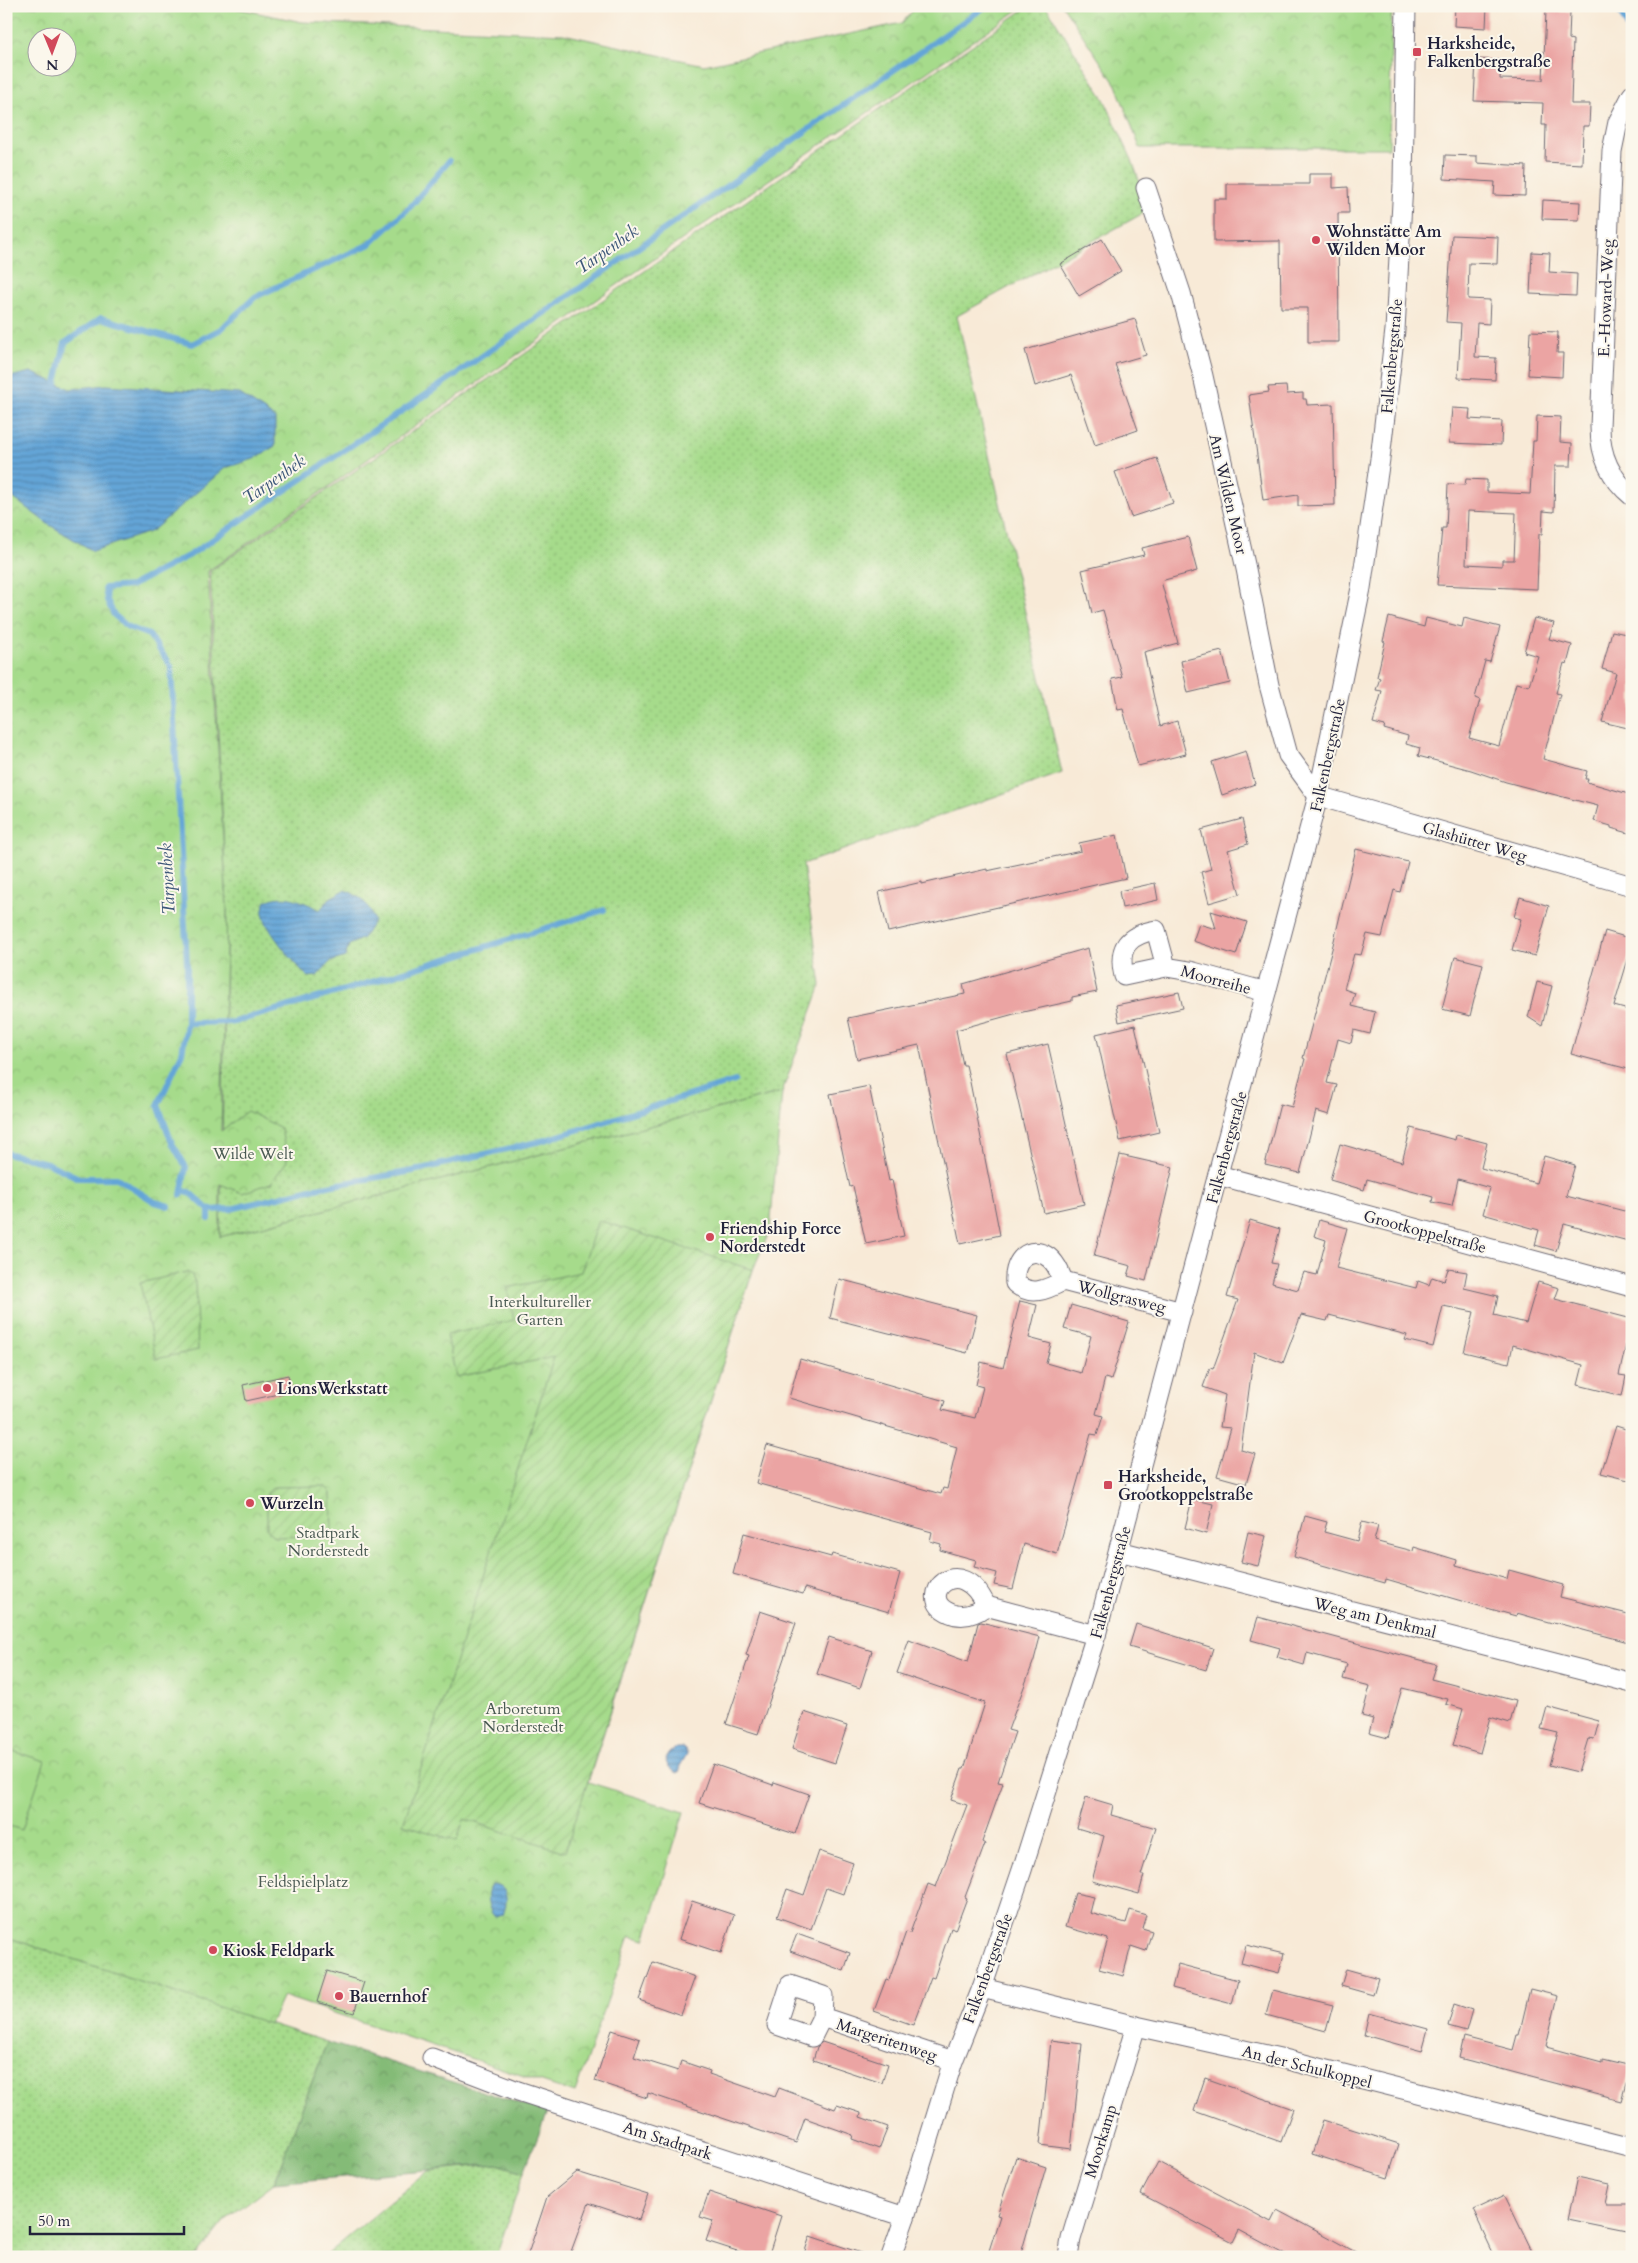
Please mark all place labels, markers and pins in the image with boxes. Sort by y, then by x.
place label: Harksheide, Falkenbergstraße [1427,33,1551,73]
marker: Harksheide, Falkenbergstraße [1411,46,1423,58]
place label: Wohnstätte Am Wilden Moor [1325,221,1442,261]
marker: Wohnstätte Am Wilden Moor [1310,234,1322,246]
place label: Friendship Force Norderstedt [720,1218,842,1258]
marker: Friendship Force Norderstedt [704,1231,716,1243]
place label: LionsWerkstatt [277,1378,388,1400]
marker: LionsWerkstatt [261,1382,273,1394]
place label: Harksheide, Grootkoppelstraße [1118,1466,1253,1506]
marker: Harksheide, Grootkoppelstraße [1102,1479,1114,1491]
place label: Wurzeln [259,1493,324,1515]
marker: Wurzeln [244,1497,256,1509]
place label: Kiosk Feldpark [223,1940,335,1962]
marker: Kiosk Feldpark [207,1944,219,1956]
place label: Bauernhof [349,1986,429,2008]
marker: Bauernhof [333,1990,345,2002]

